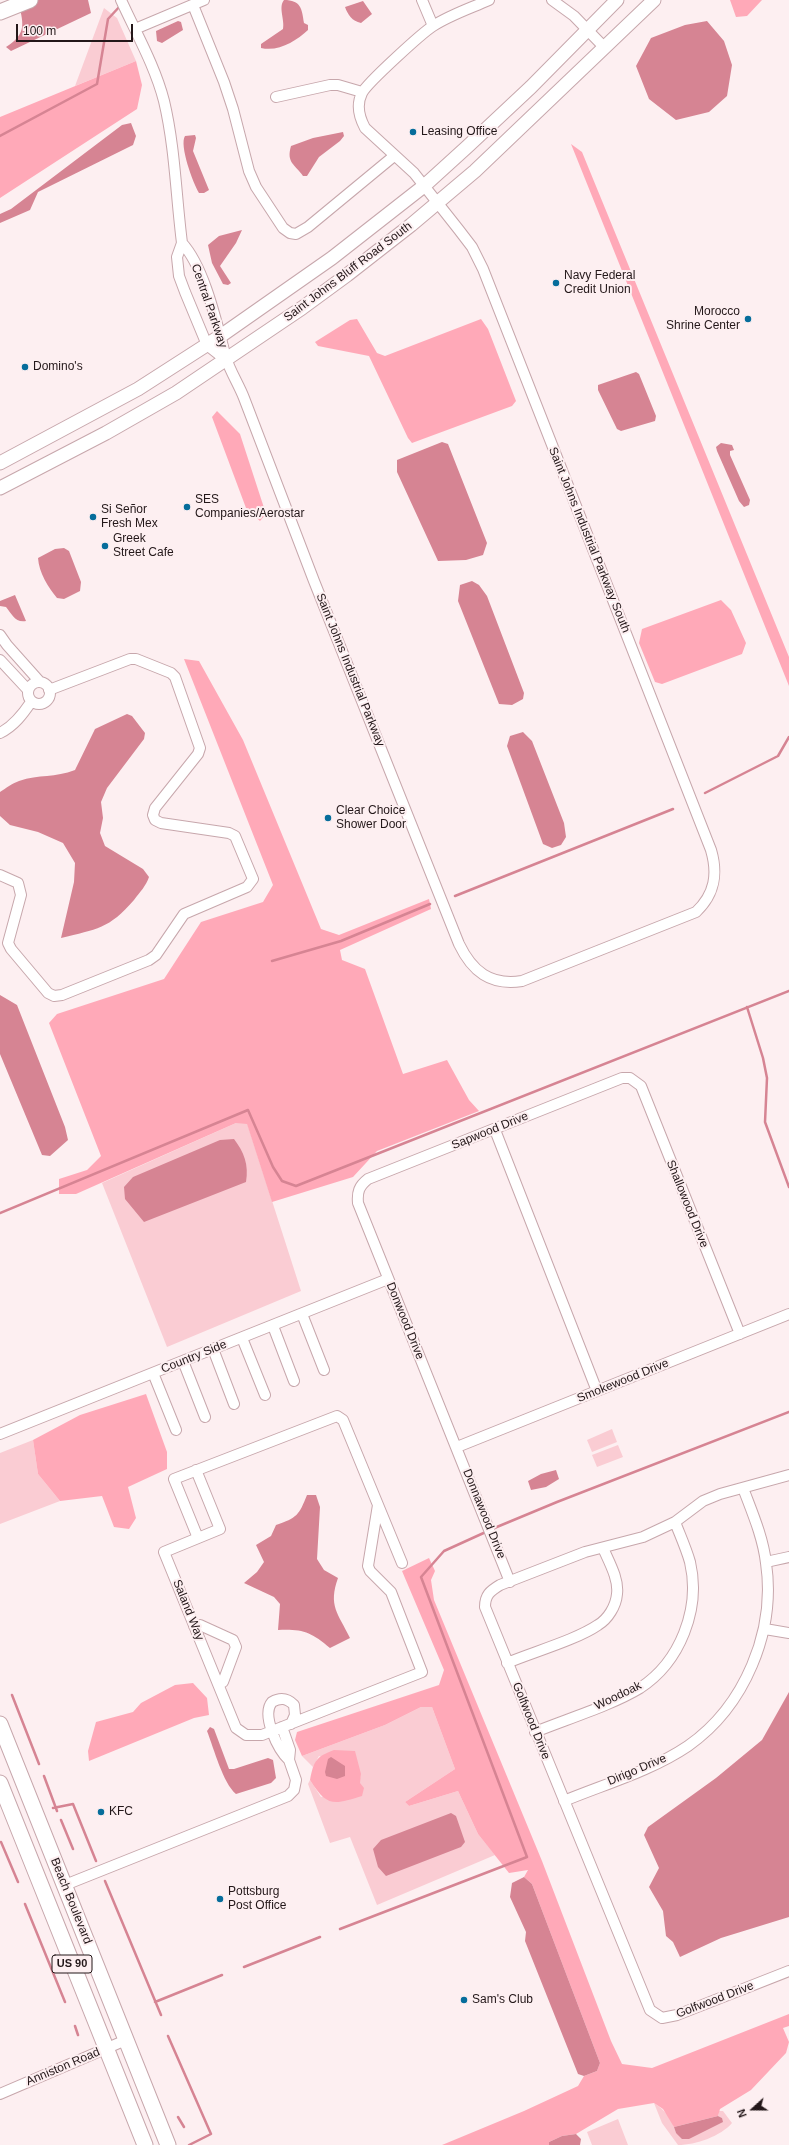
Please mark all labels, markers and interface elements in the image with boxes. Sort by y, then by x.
scale bar [18,16,135,42]
text: 100 m [23,24,56,38]
place label: Leasing Office [421,125,497,139]
marker: Leasing Office [408,127,418,137]
street label: Saint Johns Bluff Road South [281,219,415,325]
street label: Central Parkway [188,262,230,350]
place label: Navy Federal Credit Union [564,269,635,297]
marker: Navy Federal Credit Union [551,278,561,288]
place label: Morocco Shrine Center [666,305,740,333]
marker: Morocco Shrine Center [743,314,753,324]
place label: Domino's [33,360,83,374]
marker: Domino's [20,362,30,372]
street label: Saint Johns Industrial Parkway South [545,445,633,635]
place label: SES Companies/Aerostar [195,493,304,521]
marker: SES Companies/Aerostar [182,502,192,512]
place label: Si Señor Fresh Mex [101,503,158,531]
marker: Si Señor Fresh Mex [88,512,98,522]
place label: Greek Street Cafe [113,532,174,560]
marker: Greek Street Cafe [100,541,110,551]
street label: Saint Johns Industrial Parkway [313,591,387,749]
place label: Clear Choice Shower Door [336,804,406,832]
marker: Clear Choice Shower Door [323,813,333,823]
street label: Sapwood Drive [450,1109,530,1153]
street label: Shallowood Drive [663,1158,711,1250]
street label: Donwood Drive [383,1280,427,1362]
street label: Country Side [159,1337,229,1377]
street label: Smokewood Drive [575,1356,671,1406]
street label: Donnawood Drive [459,1467,509,1561]
street label: Saland Way [169,1578,207,1642]
street label: Woodoak [592,1678,644,1714]
street label: Golfwood Drive [509,1680,553,1762]
street label: Dirigo Drive [605,1751,669,1789]
place label: KFC [109,1805,133,1819]
marker: KFC [96,1807,106,1817]
street label: Beach Boulevard [47,1856,95,1946]
place label: Pottsburg Post Office [228,1885,286,1913]
marker: Pottsburg Post Office [215,1894,225,1904]
road number: US 90 [52,1955,92,1973]
street label: Golfwood Drive [674,1979,756,2021]
place label: Sam's Club [472,1993,533,2007]
marker: Sam's Club [459,1995,469,2005]
street label: Anniston Road [24,2045,102,2089]
north arrow [733,2089,773,2129]
text: N [735,2107,749,2119]

